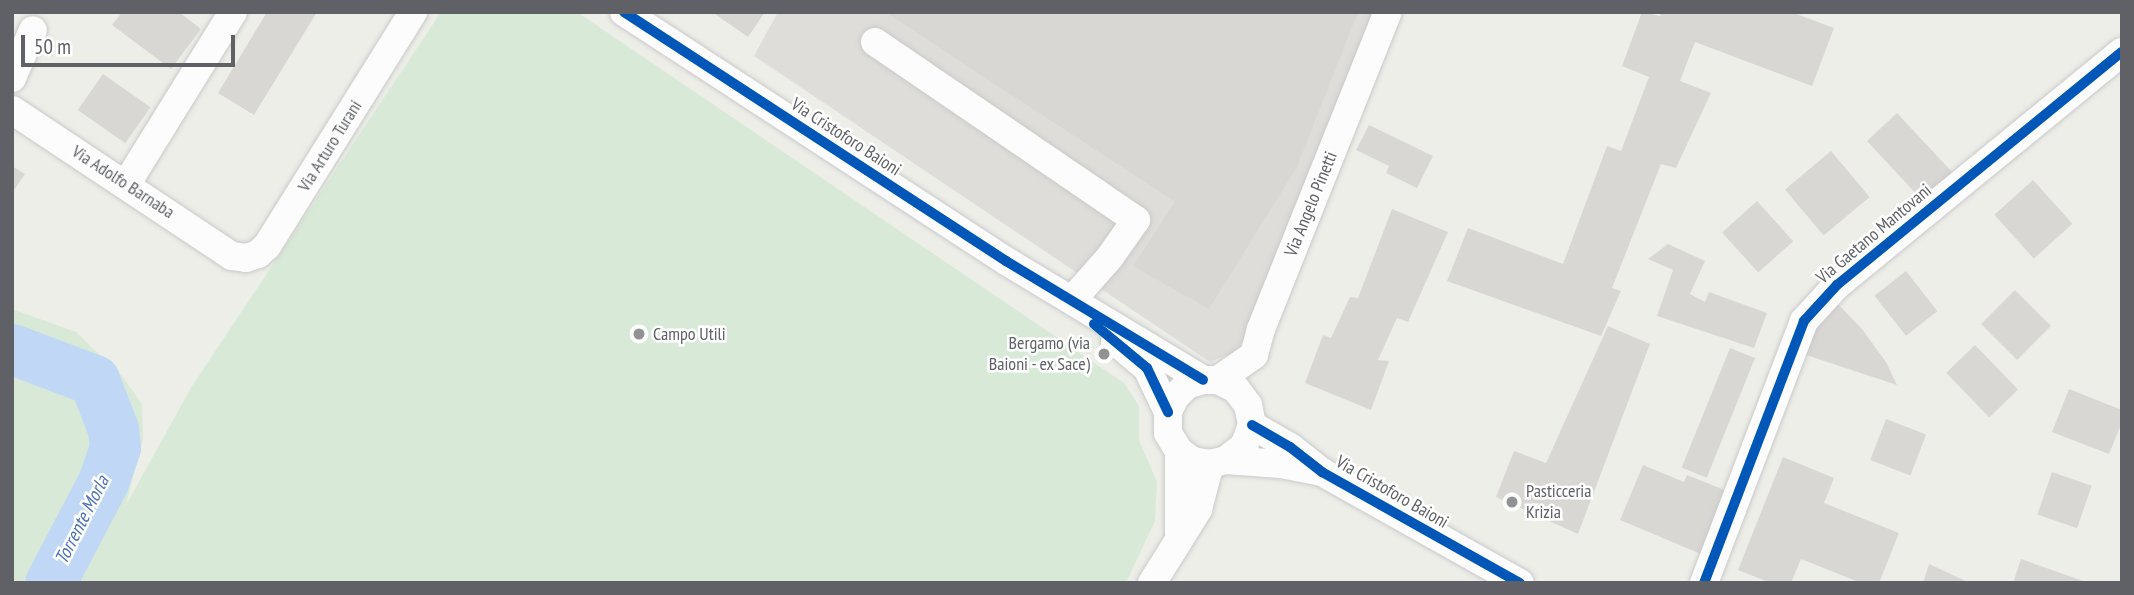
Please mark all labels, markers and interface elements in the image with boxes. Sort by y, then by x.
scale bar [24,21,238,65]
text: 50 m [34,33,71,60]
street label: Via Cristoforo Baioni [787,93,905,181]
street label: Via Arturo Turani [293,96,367,196]
street label: Via Adolfo Barnaba [67,141,179,223]
street label: Via Angelo Pinetti [1280,148,1342,260]
street label: Via Gaetano Mantovani [1812,180,1936,288]
place label: Campo Utili [653,323,726,345]
marker: Campo Utili [631,326,647,342]
place label: Bergamo (via Baioni - ex Sace) [987,333,1090,376]
marker: Bergamo (via Baioni - ex Sace) [1096,346,1112,362]
street label: Via Cristoforo Baioni [1332,451,1452,533]
water label: Torrente Morla [50,472,114,568]
place label: Pasticceria Krizia [1526,481,1591,524]
marker: Pasticceria Krizia [1504,494,1520,510]

